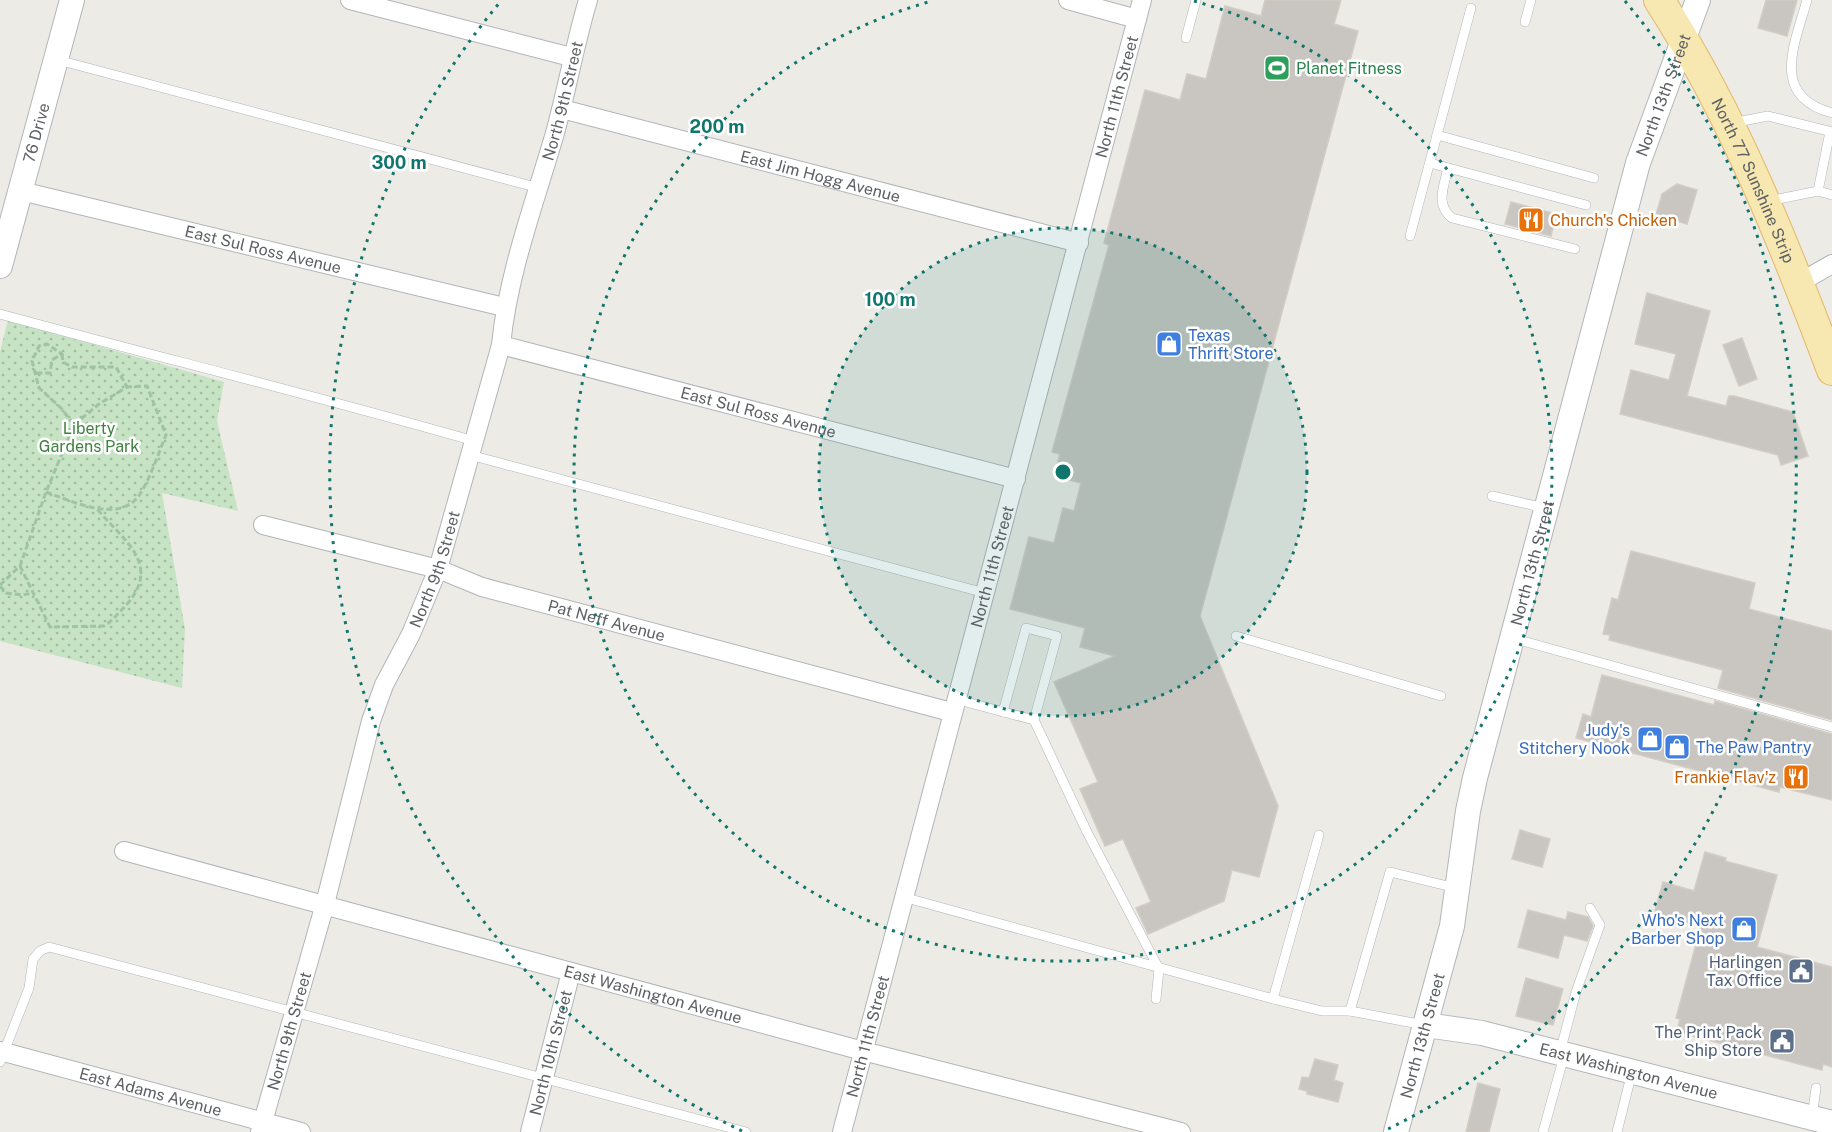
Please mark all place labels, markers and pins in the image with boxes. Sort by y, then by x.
sports icon: Planet Fitness [1262,53,1292,83]
place label: Planet Fitness [1296,59,1402,78]
restaurant icon: Church's Chicken [1516,205,1546,235]
place label: Church's Chicken [1550,211,1677,230]
place label: Texas Thrift Store [1188,326,1274,363]
shop icon: Texas Thrift Store [1154,329,1184,359]
centre of rings [1053,462,1073,482]
place label: Judy's Stitchery Nook [1519,721,1630,758]
shop icon: Judy's Stitchery Nook [1635,724,1665,754]
shop icon: The Paw Pantry [1662,732,1692,762]
place label: The Paw Pantry [1696,738,1812,757]
restaurant icon: Frankie Flav'z [1781,762,1811,792]
place label: Frankie Flav'z [1674,768,1776,787]
place label: Who's Next Barber Shop [1631,911,1724,948]
shop icon: Who's Next Barber Shop [1729,914,1759,944]
place label: Harlingen Tax Office [1706,953,1782,990]
public building icon: Harlingen Tax Office [1786,956,1816,986]
place label: The Print Pack Ship Store [1654,1023,1762,1060]
public building icon: The Print Pack Ship Store [1767,1026,1797,1056]

